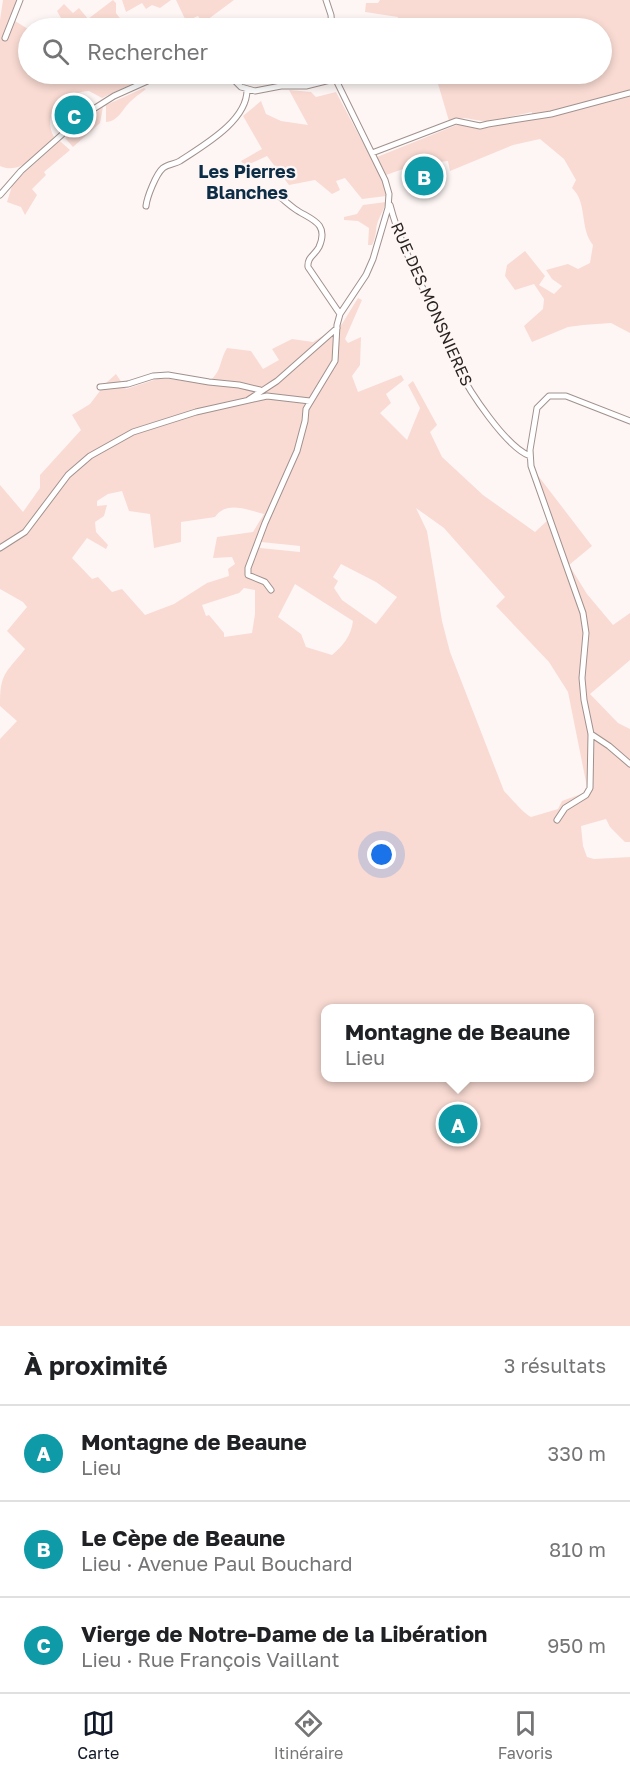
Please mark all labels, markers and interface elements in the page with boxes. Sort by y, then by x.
search box [18,18,612,84]
icon: search [39,35,72,68]
text: Rechercher [87,38,208,65]
pin: C [54,92,94,138]
pin: B [404,154,444,198]
district label: Les Pierres Blanches [198,160,296,203]
street label: RUE DES MONSNIERES [387,219,477,389]
your location [367,840,396,869]
popup [321,1004,594,1082]
text: Montagne de Beaune [345,1018,570,1045]
text: Lieu [345,1045,385,1069]
pin: A [438,1102,478,1146]
text: À proximité [24,1350,168,1381]
text: 3 résultats [504,1353,606,1377]
text: Montagne de Beaune [81,1428,307,1455]
text: A [36,1441,51,1465]
text: 330 m [548,1441,606,1465]
text: Lieu [81,1455,121,1479]
text: Le Cèpe de Beaune [81,1524,285,1551]
text: B [36,1537,51,1561]
text: 810 m [549,1537,606,1561]
text: Lieu · Avenue Paul Bouchard [81,1551,353,1575]
text: Vierge de Notre-Dame de la Libération [81,1620,487,1647]
text: C [36,1633,51,1657]
text: 950 m [547,1633,606,1657]
text: Lieu · Rue François Vaillant [81,1647,339,1671]
tab: Carte [77,1707,119,1763]
tab: Itinéraire [274,1707,343,1763]
tab: Favoris [498,1707,553,1763]

